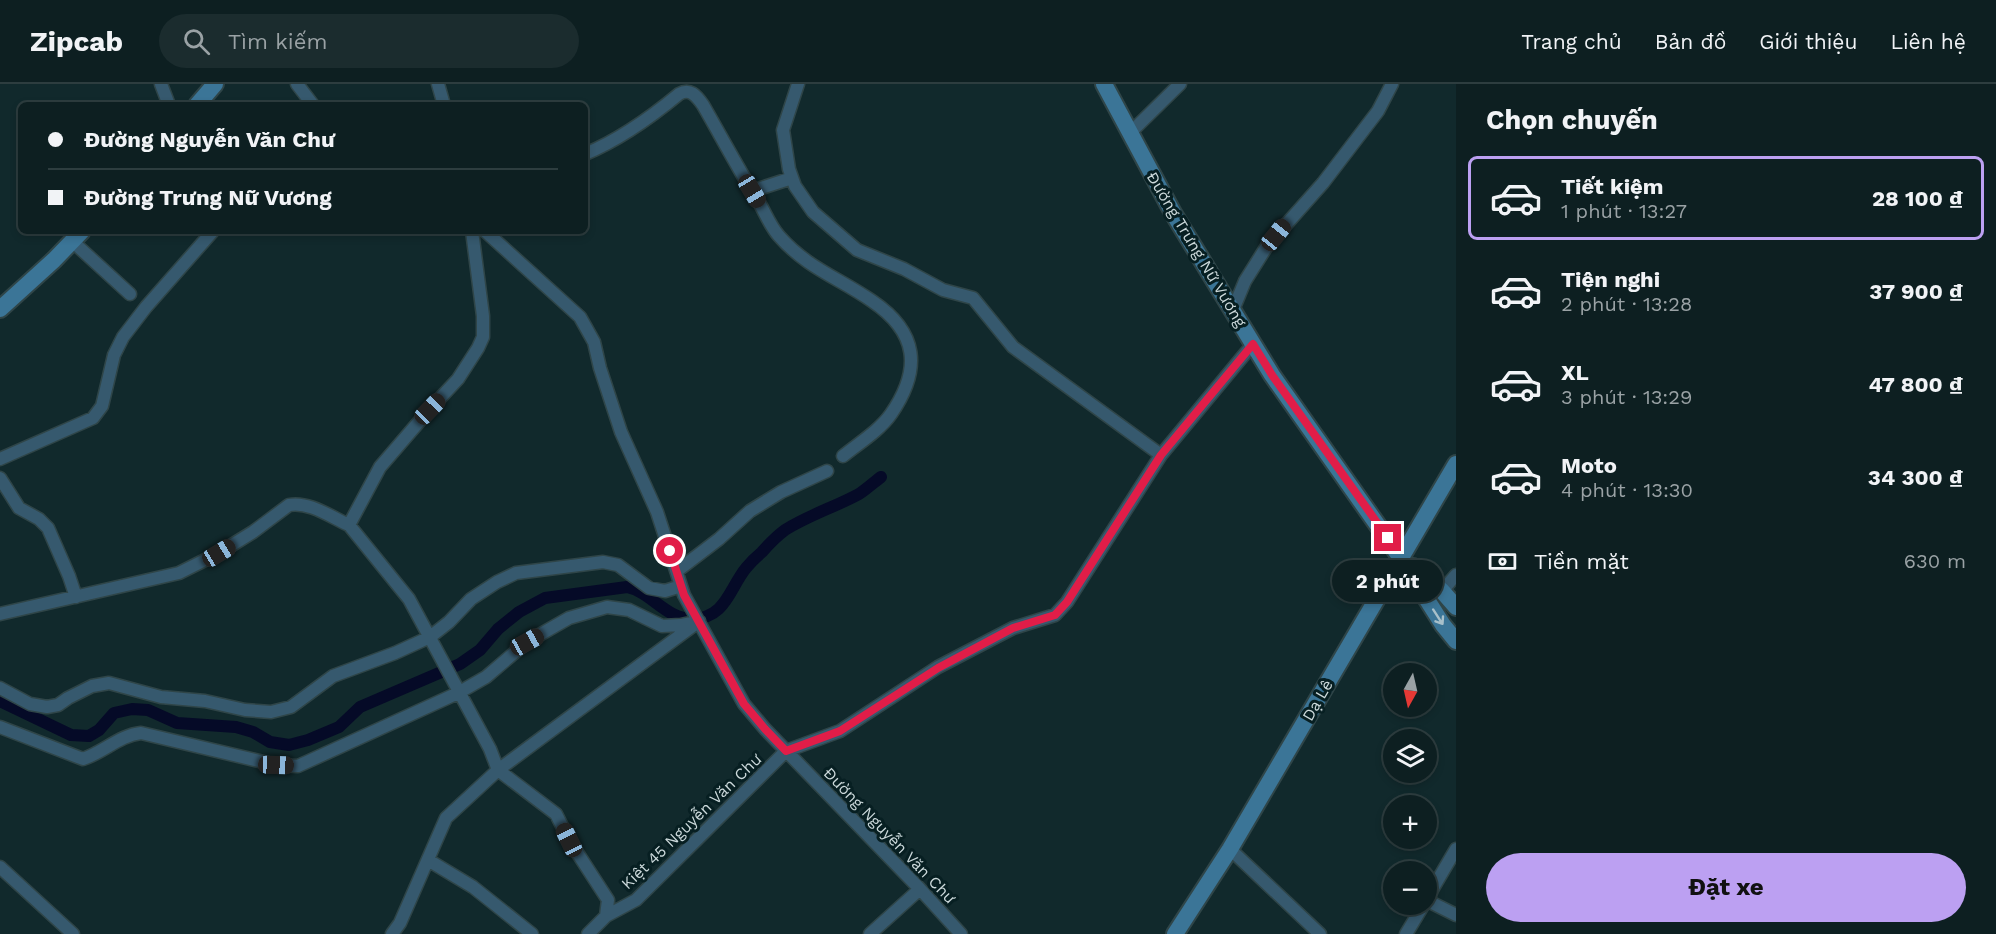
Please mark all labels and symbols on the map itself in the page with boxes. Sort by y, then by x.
street label: Đường Trưng Nữ Vương [1143,168,1251,331]
car [735,171,769,211]
car [1258,215,1294,255]
car [411,390,449,428]
route end [1374,524,1401,551]
car [199,536,239,570]
route start [656,537,683,564]
callout: 2 phút [1332,559,1444,601]
one-way arrow [1433,608,1445,625]
car [507,625,547,659]
north arrow [1383,663,1437,717]
street label: Dạ Lê [1298,676,1337,724]
street label: Kiệt 45 Nguyễn Văn Chư [617,749,765,893]
car [258,755,294,775]
street label: Đường Nguyễn Văn Chư [820,763,960,907]
car [553,820,585,860]

